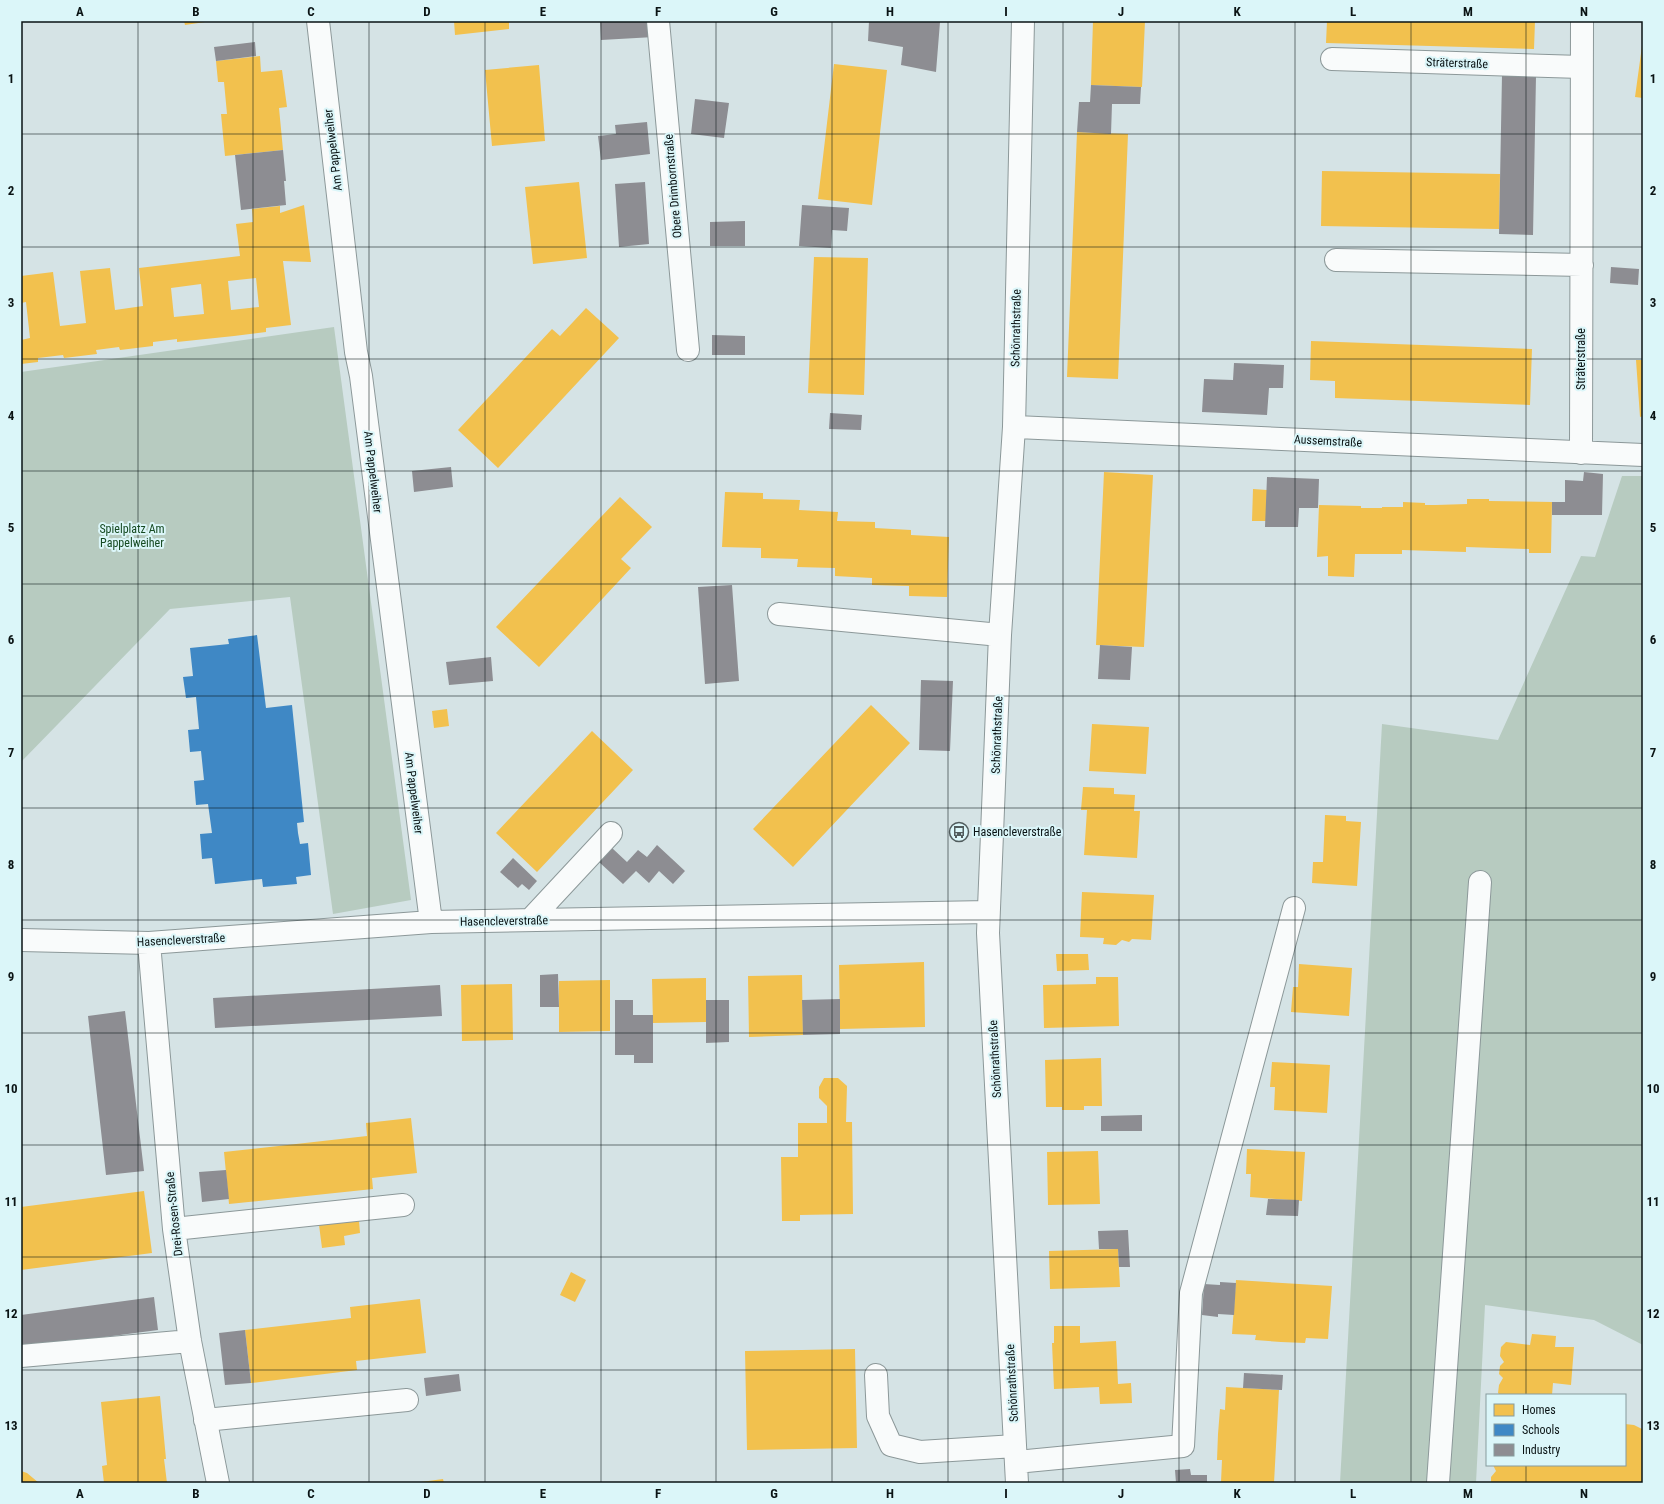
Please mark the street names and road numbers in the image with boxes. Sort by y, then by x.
street label: Sträterstraße [1426,55,1489,71]
street label: Am Pappelweiher [321,108,345,192]
street label: Obere Drimbornstraße [661,133,685,239]
street label: Schönrathstraße [1008,289,1024,367]
street label: Sträterstraße [1574,328,1588,390]
street label: Am Pappelweiher [361,430,385,514]
street label: Aussemstraße [1294,432,1363,450]
street label: Schönrathstraße [989,695,1005,774]
street label: Am Pappelweiher [402,751,426,835]
street label: Hasencleverstraße [460,913,549,929]
street label: Hasencleverstraße [137,931,226,949]
street label: Schönrathstraße [986,1019,1004,1098]
street label: Drei-Rosen-Straße [163,1171,185,1257]
street label: Schönrathstraße [1003,1343,1021,1422]

